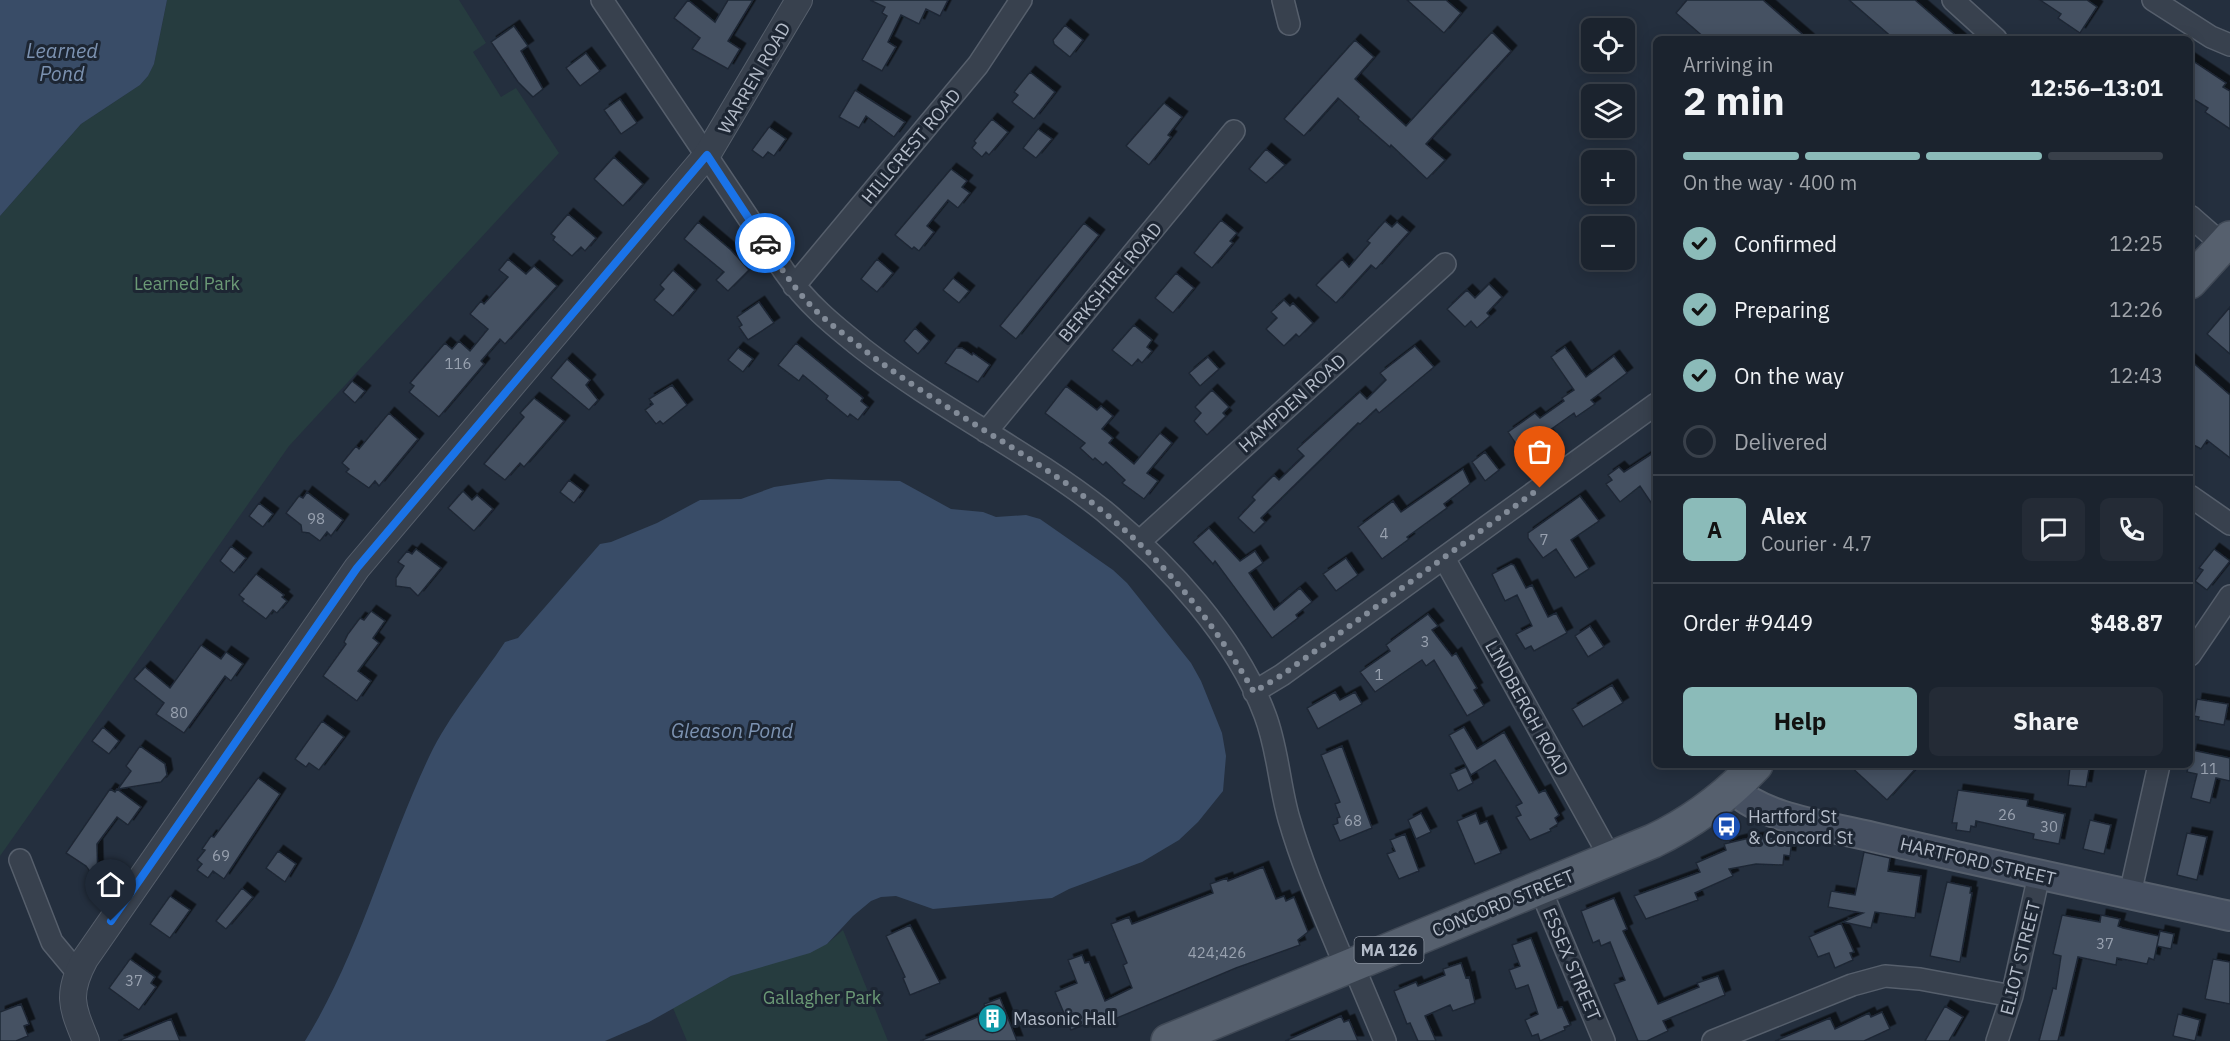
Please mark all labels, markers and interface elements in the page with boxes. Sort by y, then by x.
street label: WARREN ROAD [713,18,795,138]
map controls [1581,18,1635,270]
button: locate [1581,18,1635,72]
water label: Learned Pond [26,37,98,87]
text: Arriving in [1683,51,1773,78]
text: 12:56–13:01 [2030,73,2163,102]
text: 2 min [1683,75,1785,126]
street label: HILLCREST ROAD [856,84,966,208]
button: layers [1581,84,1635,138]
button: + [1581,150,1635,204]
text: On the way · 400 m [1683,169,1857,196]
courier [735,213,795,273]
button: − [1581,216,1635,270]
street label: BERKSHIRE ROAD [1053,217,1167,347]
icon: car [749,227,782,260]
icon: check [1683,227,1716,260]
text: Confirmed [1734,229,1837,258]
text: 12:25 [2109,230,2163,257]
park label: Learned Park [134,272,241,295]
icon: check [1683,293,1716,326]
text: Preparing [1734,295,1829,324]
text: 12:26 [2109,296,2163,323]
street label: HAMPDEN ROAD [1233,349,1351,457]
house number: 116 [444,354,472,373]
icon: check [1683,359,1716,392]
text: On the way [1734,361,1844,390]
text: 12:43 [2109,362,2163,389]
pin [1514,426,1565,488]
text: Delivered [1734,427,1828,456]
icon: bag [1523,435,1556,468]
button: chat [2022,498,2085,561]
button: phone [2100,498,2163,561]
text: Alex [1761,501,1807,530]
house number: 98 [307,509,325,528]
text: A [1707,515,1722,544]
house number: 4 [1379,524,1389,543]
house number: 7 [1539,530,1549,549]
text: Courier · 4.7 [1761,530,1872,557]
text: Order #9449 [1683,608,1813,637]
text: $48.87 [2090,608,2163,637]
house number: 3 [1420,632,1430,651]
street label: LINDBERGH ROAD [1480,636,1574,780]
house number: 1 [1374,665,1384,684]
button: Help [1683,687,1917,756]
button: Share [1929,687,2163,756]
house number: 80 [170,703,188,722]
water label: Gleason Pond [671,717,793,744]
house number: 11 [2200,759,2218,778]
place label: Hartford St & Concord St [1748,805,1853,849]
house number: 26 [1998,805,2016,824]
bus stop icon: Hartford St & Concord St [1711,810,1743,842]
house number: 68 [1344,811,1362,830]
house number: 30 [2040,817,2058,836]
street label: HARTFORD STREET [1898,832,2058,890]
house number: 69 [212,846,230,865]
pin [85,859,136,921]
street label: CONCORD STREET [1429,864,1577,942]
icon: home [94,868,127,901]
street label: ELIOT STREET [1995,898,2045,1018]
street label: ESSEX STREET [1538,904,1606,1024]
house number: 37 [2096,934,2114,953]
road number: MA 126 [1354,937,1424,963]
house number: 424;426 [1188,943,1246,962]
house number: 37 [125,971,143,990]
park label: Gallagher Park [763,986,882,1009]
building icon: Masonic Hall [976,1002,1008,1034]
place label: Masonic Hall [1013,1007,1116,1030]

